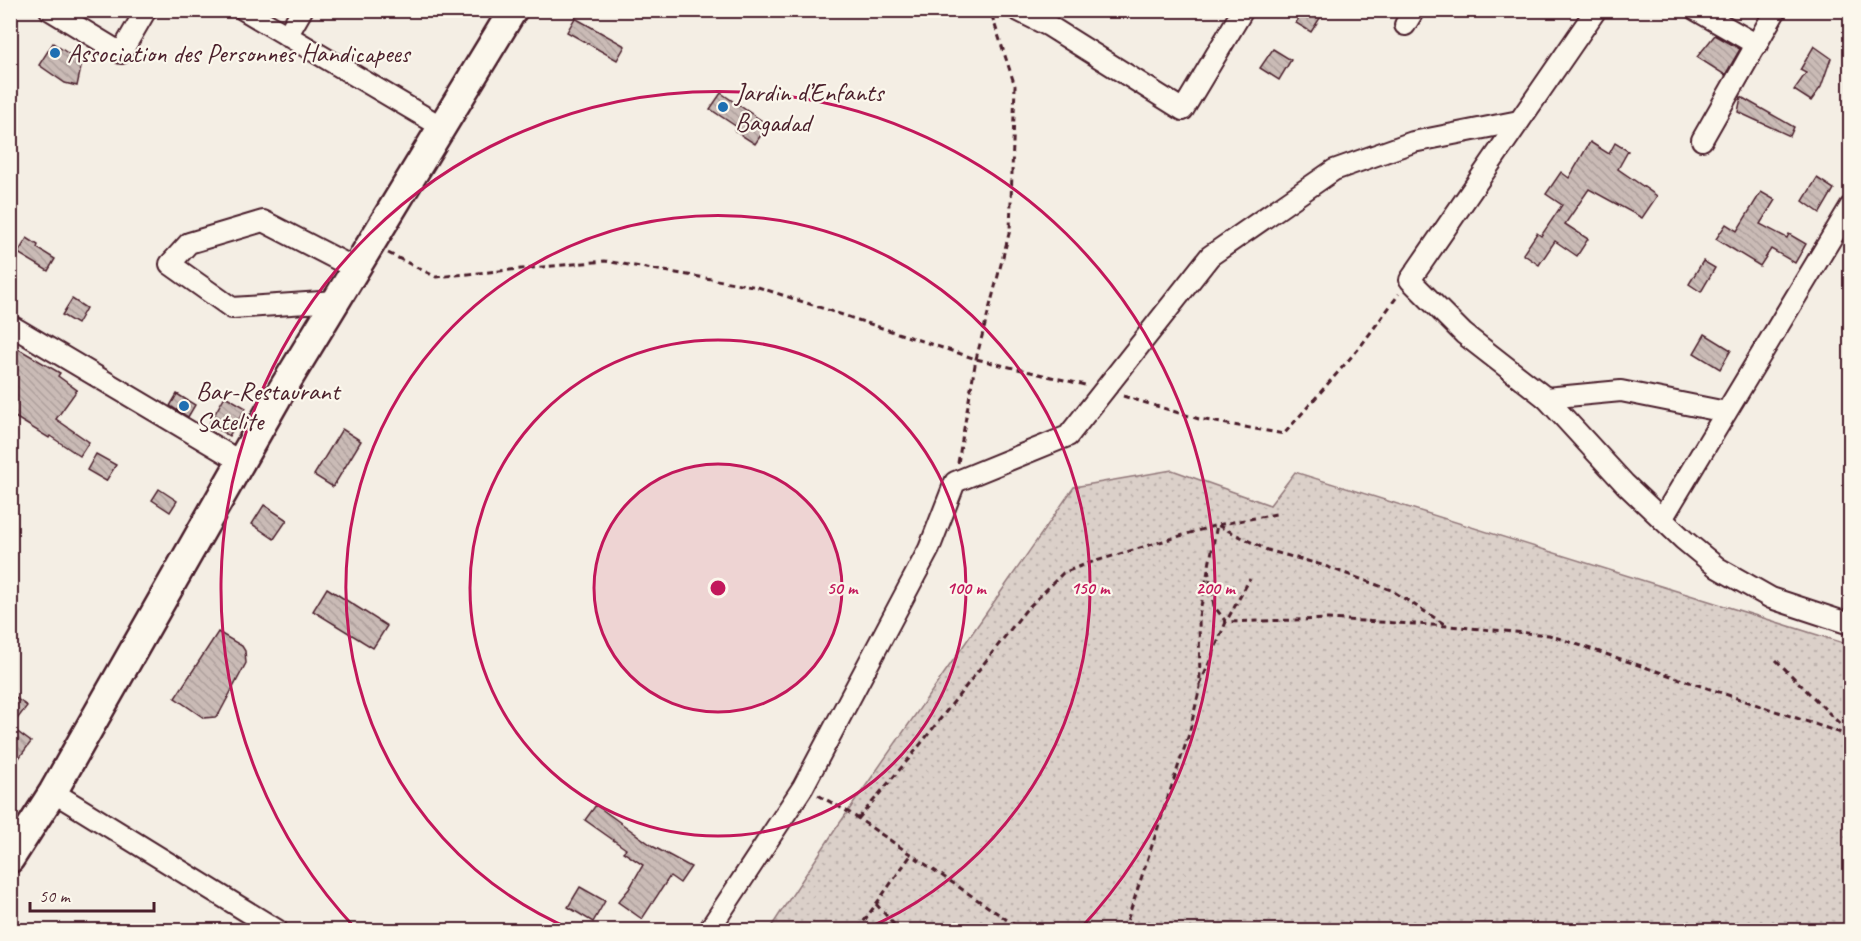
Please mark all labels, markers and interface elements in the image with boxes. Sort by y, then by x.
place label: Association des Personnes Handicapees [67,37,412,70]
marker: Association des Personnes Handicapees [48,46,62,60]
place label: Jardin d’Enfants Bagadad [733,76,885,139]
marker: Jardin d’Enfants Bagadad [716,100,730,114]
place label: Bar-Restaurant Satelite [196,375,342,438]
marker: Bar-Restaurant Satelite [177,399,191,413]
text: 50 m [827,577,859,599]
text: 100 m [947,577,987,599]
text: 150 m [1071,577,1111,599]
text: 200 m [1196,577,1236,599]
centre of rings [708,578,728,598]
scale bar [30,875,154,913]
text: 50 m [39,885,72,907]

